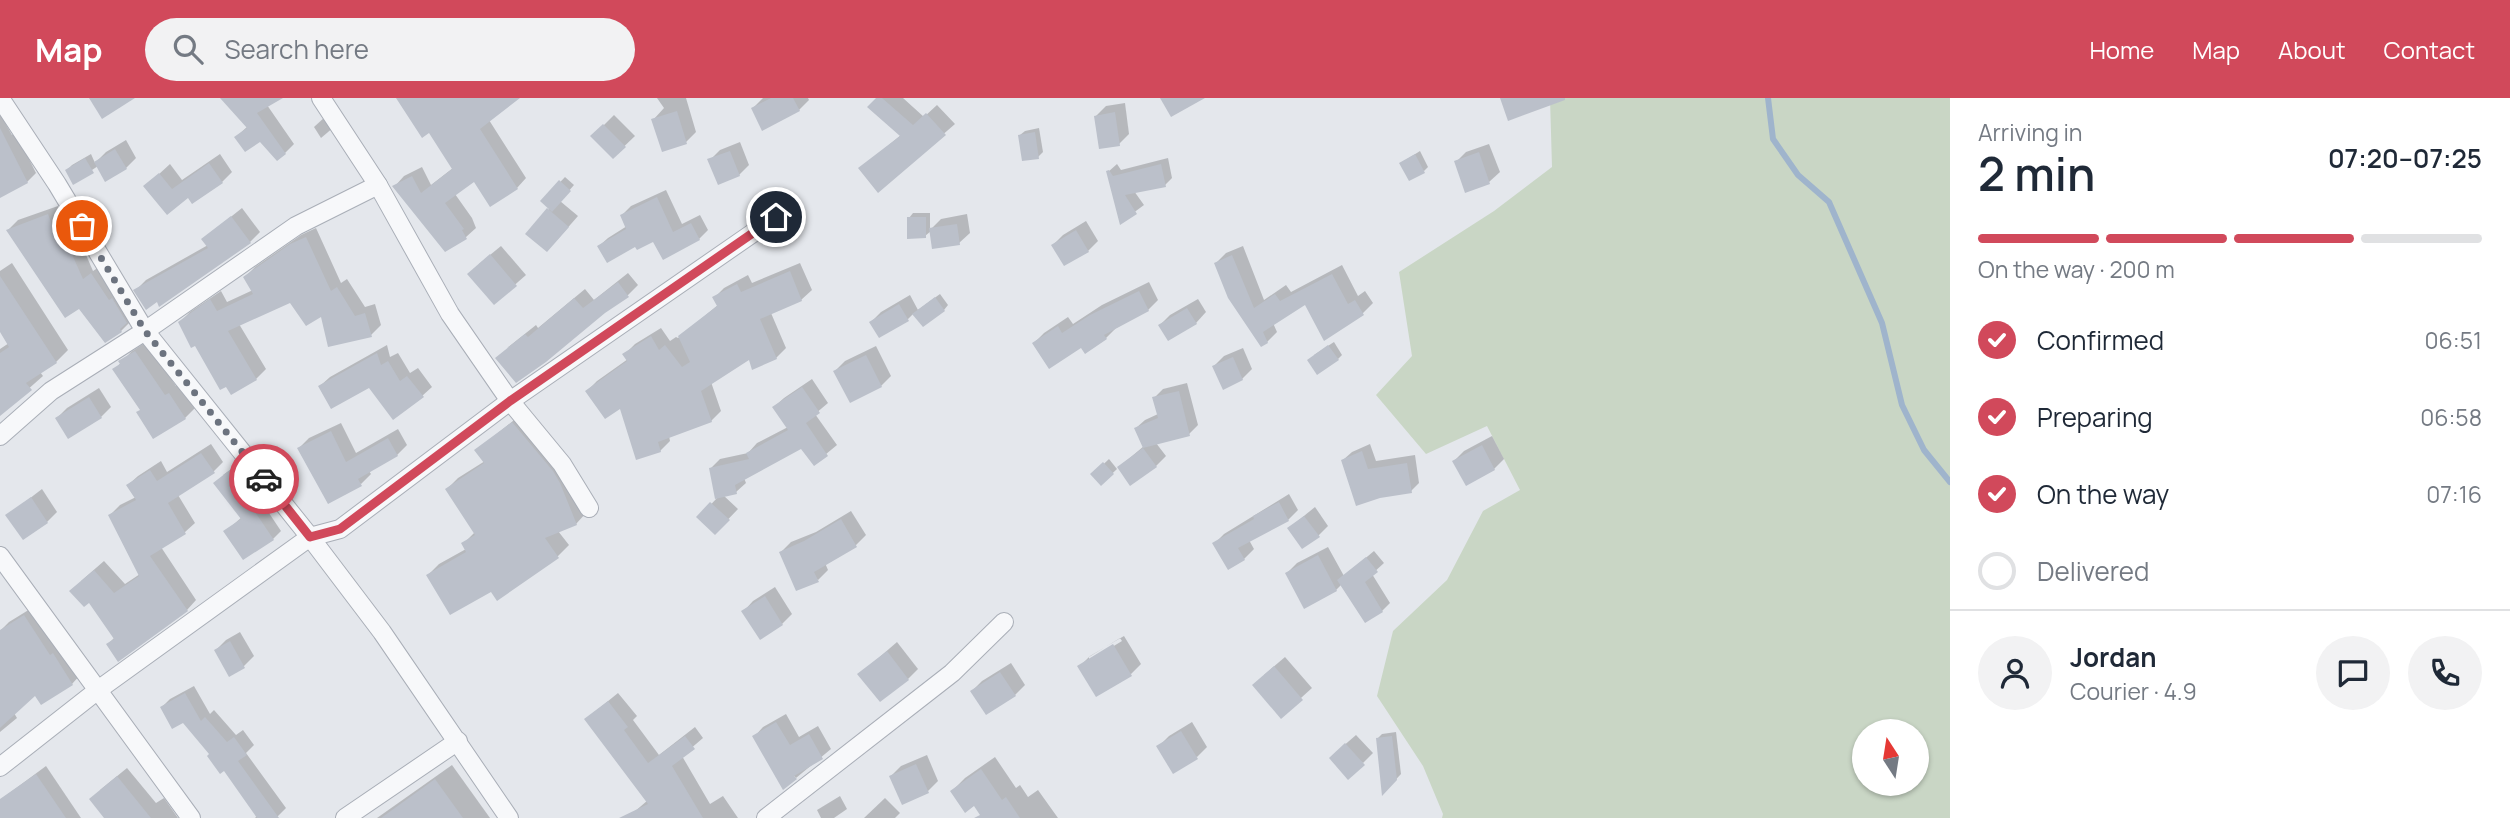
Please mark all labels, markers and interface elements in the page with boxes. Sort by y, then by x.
search box [145,18,635,81]
text: Map [35,27,103,72]
icon: search [169,30,207,68]
text: Search here [225,31,369,67]
text: Home [2089,33,2154,66]
text: Map [2192,33,2240,66]
text: About [2278,33,2346,66]
text: Contact [2384,33,2475,66]
text: Arriving in [1978,116,2083,148]
text: 07:20–07:25 [2328,140,2482,176]
text: 2 min [1978,142,2095,205]
pin [746,187,806,247]
pin [52,196,112,256]
icon: home [757,198,795,236]
icon: bag [63,207,101,245]
text: On the way · 200 m [1978,253,2175,285]
icon: check [1978,321,2016,359]
text: Confirmed [2037,322,2164,358]
text: 06:51 [2425,324,2482,356]
icon: check [1978,398,2016,436]
text: Preparing [2037,399,2153,435]
text: 06:58 [2420,401,2482,433]
courier [229,444,299,514]
icon: car [245,460,283,498]
icon: check [1978,475,2016,513]
text: On the way [2037,476,2169,512]
text: 07:16 [2426,478,2482,510]
text: Delivered [2037,553,2149,589]
button: person [1978,636,2052,710]
button: chat [2316,636,2390,710]
button: phone [2408,636,2482,710]
text: Jordan [2070,639,2156,675]
text: Courier · 4.9 [2070,675,2197,707]
north arrow [1852,719,1928,796]
map controls [1852,719,1929,796]

